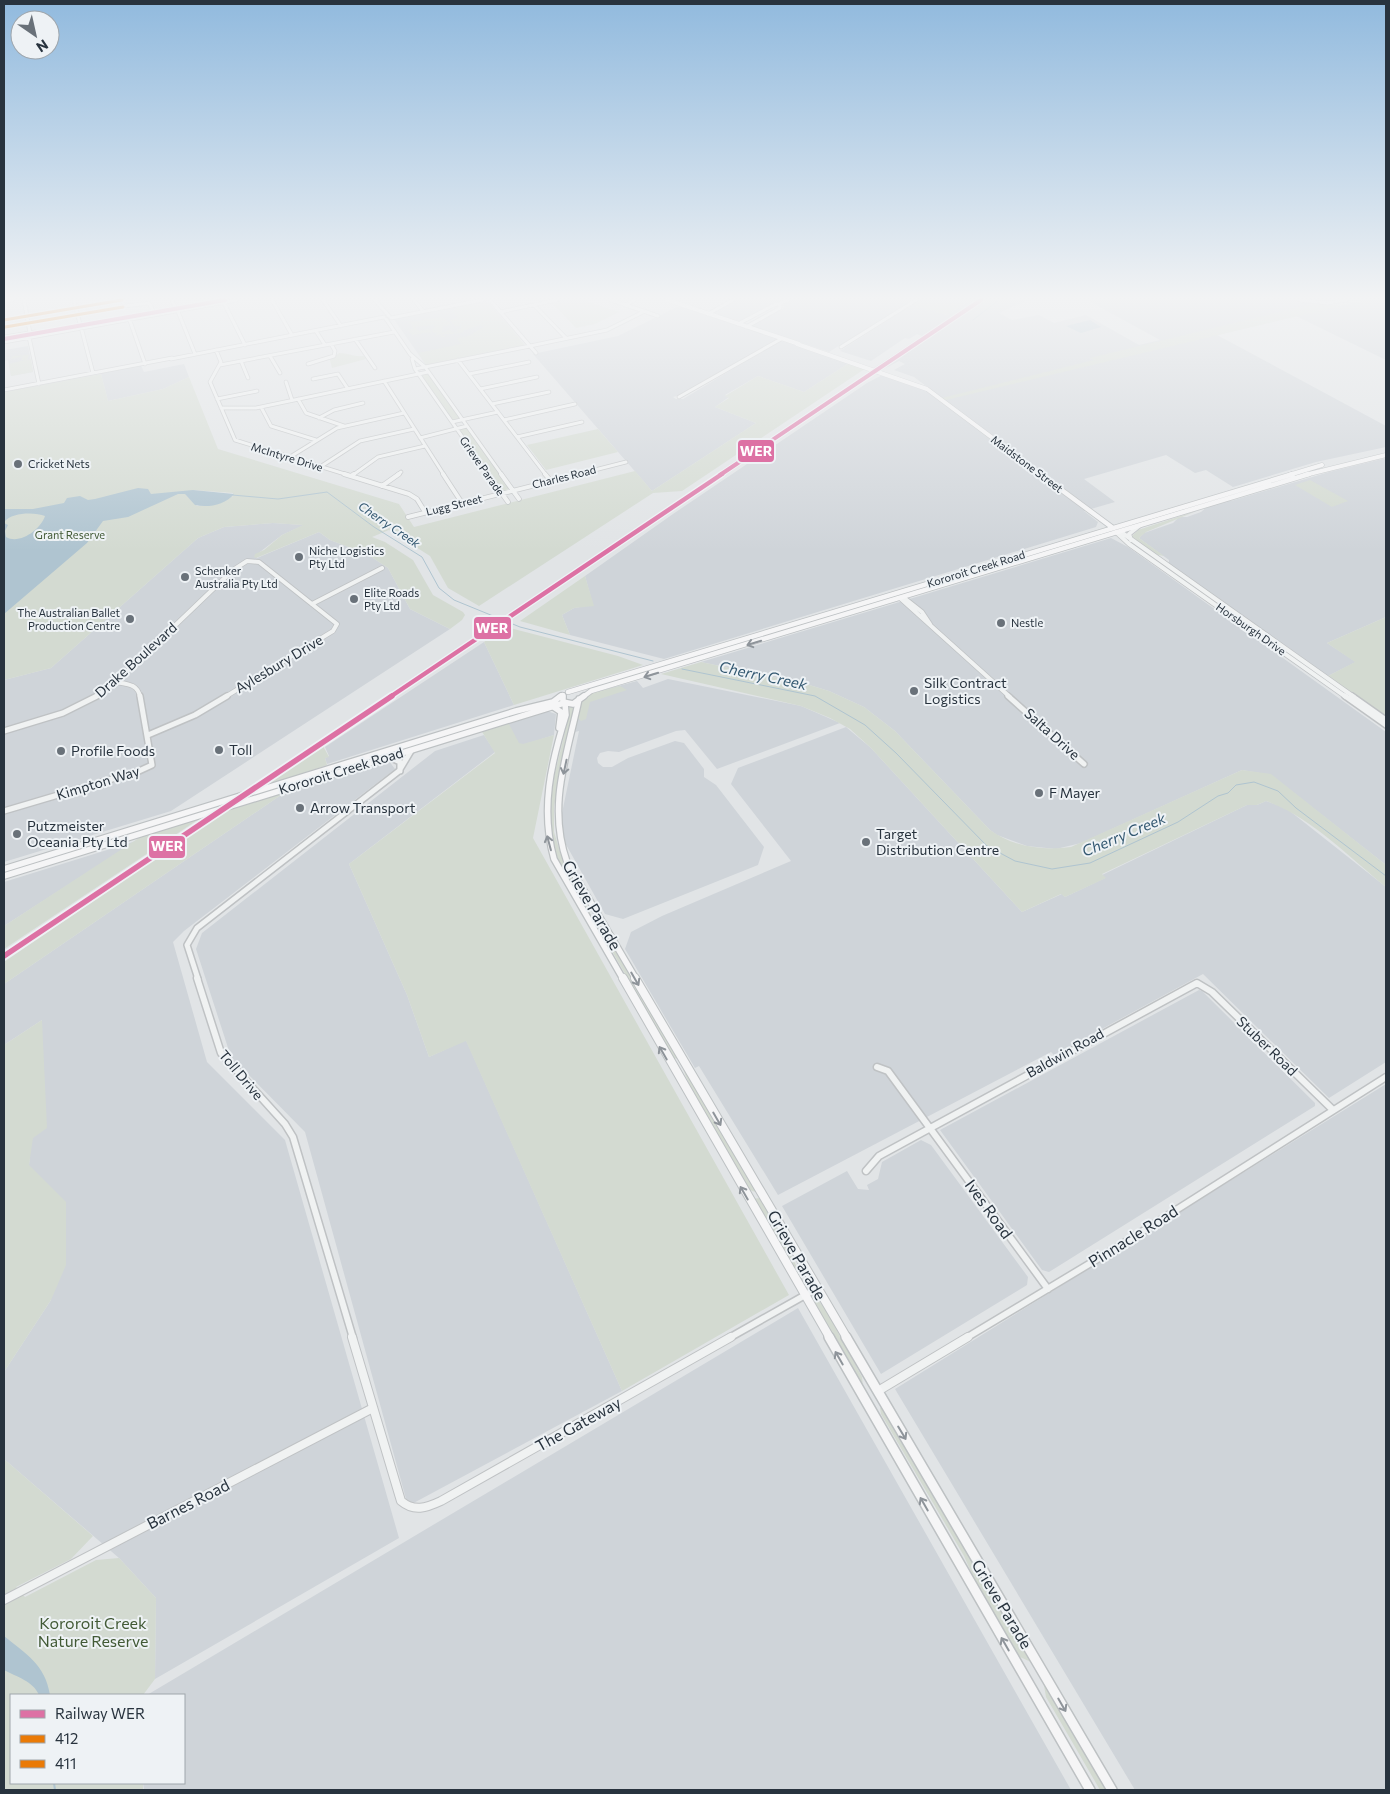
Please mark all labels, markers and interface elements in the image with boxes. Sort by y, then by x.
north arrow [10,10,60,60]
text: N [33,36,52,56]
street label: Maidstone Street [989,432,1066,495]
street label: Grieve Parade [457,434,508,498]
street label: McIntyre Drive [250,439,325,474]
line badge: WER [737,439,775,463]
text: WER [740,442,773,459]
place label: Cricket Nets [28,457,90,470]
marker: Cricket Nets [12,458,24,470]
street label: Charles Road [531,462,597,491]
street label: Lugg Street [424,491,484,518]
water label: Cherry Creek [356,498,424,550]
park label: Grant Reserve [35,528,105,541]
place label: Niche Logistics Pty Ltd [309,544,384,570]
street label: Kororoit Creek Road [925,547,1026,590]
marker: Niche Logistics Pty Ltd [293,551,305,563]
place label: Schenker Australia Pty Ltd [195,564,278,590]
marker: Schenker Australia Pty Ltd [179,571,191,583]
place label: Elite Roads Pty Ltd [364,586,419,612]
marker: Elite Roads Pty Ltd [348,593,360,605]
street label: Horsburgh Drive [1214,600,1289,658]
place label: The Australian Ballet Production Centre [17,606,120,632]
marker: The Australian Ballet Production Centre [124,613,136,625]
line badge: WER [473,616,512,640]
place label: Nestle [1011,616,1043,629]
marker: Nestle [995,617,1007,629]
street label: Drake Boulevard [91,618,180,701]
text: WER [476,619,509,636]
street label: Aylesbury Drive [232,631,326,696]
one-way arrow [747,638,763,648]
water label: Cherry Creek [718,657,810,693]
one-way arrow [643,670,659,680]
place label: Silk Contract Logistics [924,674,1007,707]
marker: Silk Contract Logistics [908,685,920,697]
street label: Salta Drive [1021,704,1084,763]
place label: Toll [229,741,252,758]
place label: Profile Foods [71,742,155,759]
street label: Kororoit Creek Road [277,743,405,798]
marker: Toll [213,744,225,756]
marker: Profile Foods [55,745,67,757]
one-way arrow [560,759,569,775]
street label: Kimpton Way [54,762,141,803]
place label: F Mayer [1049,784,1101,801]
marker: F Mayer [1033,787,1045,799]
place label: Arrow Transport [310,799,416,816]
marker: Arrow Transport [294,802,306,814]
water label: Cherry Creek [1079,808,1169,860]
place label: Putzmeister Oceania Pty Ltd [27,817,127,850]
place label: Target Distribution Centre [876,825,999,858]
marker: Putzmeister Oceania Pty Ltd [11,828,23,840]
line badge: WER [148,835,186,859]
one-way arrow [543,836,553,852]
marker: Target Distribution Centre [860,836,872,848]
text: WER [151,837,184,854]
street label: Grieve Parade [559,856,626,953]
one-way arrow [630,971,640,985]
street label: Stuber Road [1233,1012,1301,1079]
street label: Baldwin Road [1023,1024,1107,1081]
street label: Toll Drive [216,1046,267,1103]
one-way arrow [658,1046,668,1060]
one-way arrow [712,1111,722,1125]
street label: Ives Road [962,1175,1017,1242]
one-way arrow [739,1187,749,1201]
street label: Pinnacle Road [1085,1201,1181,1271]
street label: Grieve Parade [764,1206,831,1303]
one-way arrow [834,1351,844,1365]
street label: The Gateway [532,1392,624,1455]
one-way arrow [897,1426,907,1440]
street label: Barnes Road [143,1475,232,1533]
one-way arrow [919,1496,929,1511]
street label: Grieve Parade [968,1556,1036,1652]
park label: Kororoit Creek Nature Reserve [38,1613,148,1650]
one-way arrow [1000,1637,1010,1652]
legend [10,1694,185,1784]
one-way arrow [1058,1698,1068,1712]
text: Railway WER [55,1704,145,1722]
text: 412 [55,1729,78,1747]
text: 411 [55,1754,76,1772]

